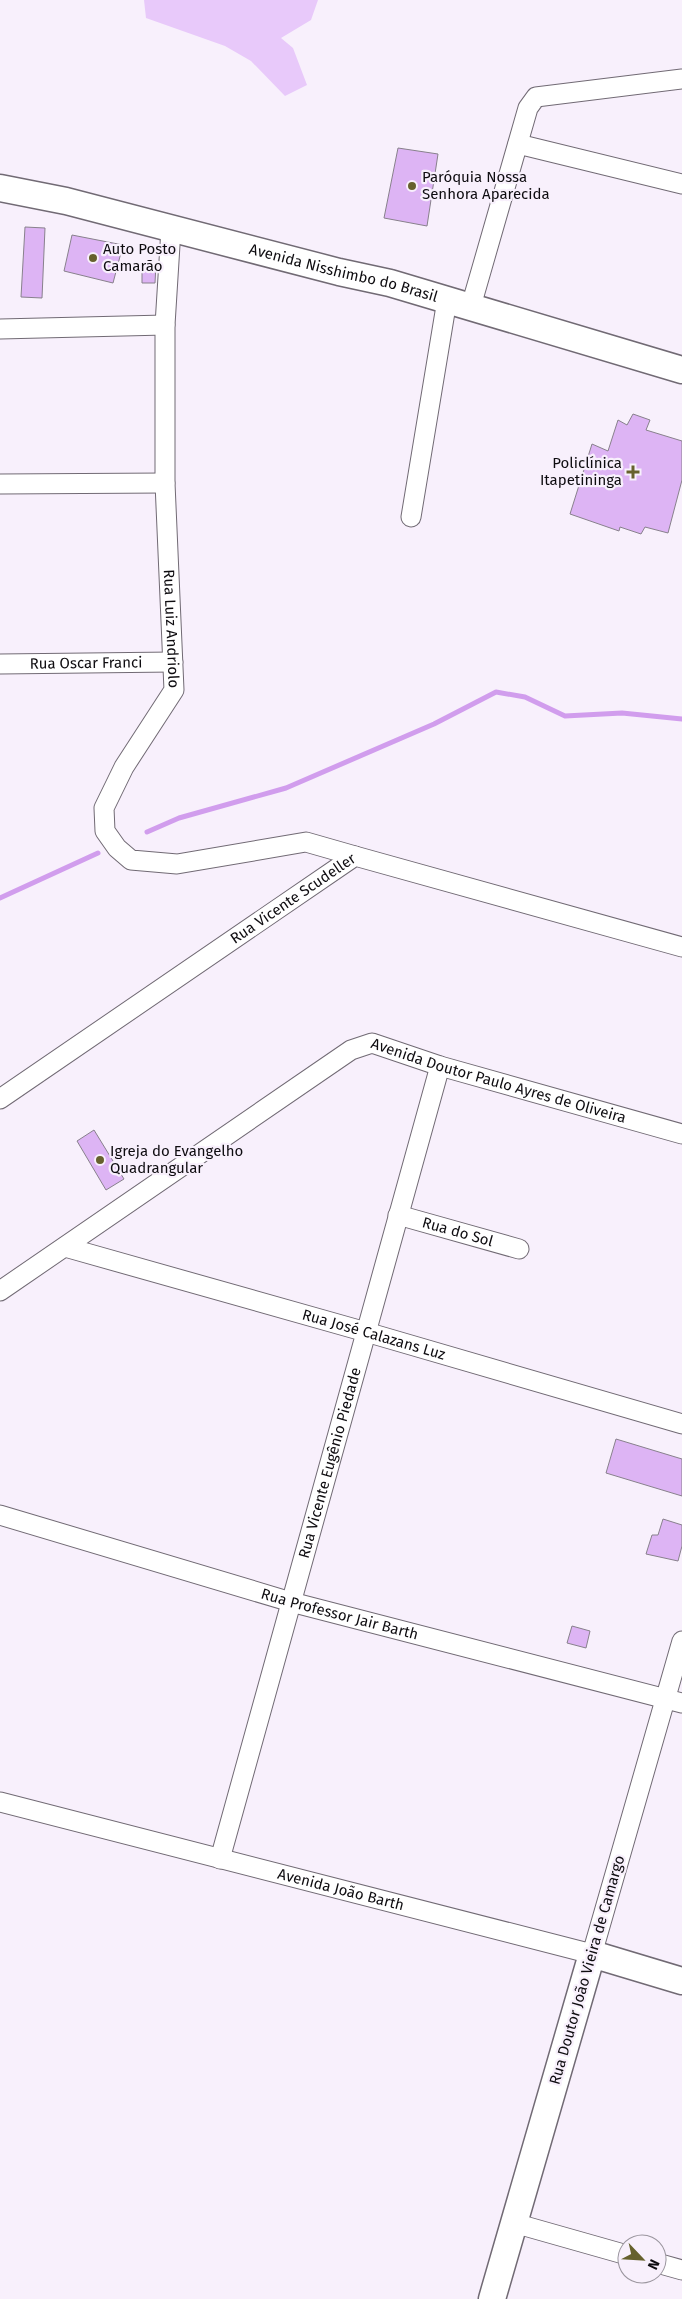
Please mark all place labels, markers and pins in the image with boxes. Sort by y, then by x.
place label: Paróquia Nossa Senhora Aparecida [422,168,550,203]
marker: Paróquia Nossa Senhora Aparecida [406,180,418,192]
place label: Auto Posto Camarão [103,240,176,275]
marker: Auto Posto Camarão [87,252,99,264]
place label: Policlínica Itapetininga [540,454,622,489]
marker: Policlínica Itapetininga [626,465,640,479]
place label: Igreja do Evangelho Quadrangular [110,1142,243,1177]
marker: Igreja do Evangelho Quadrangular [94,1154,106,1166]

